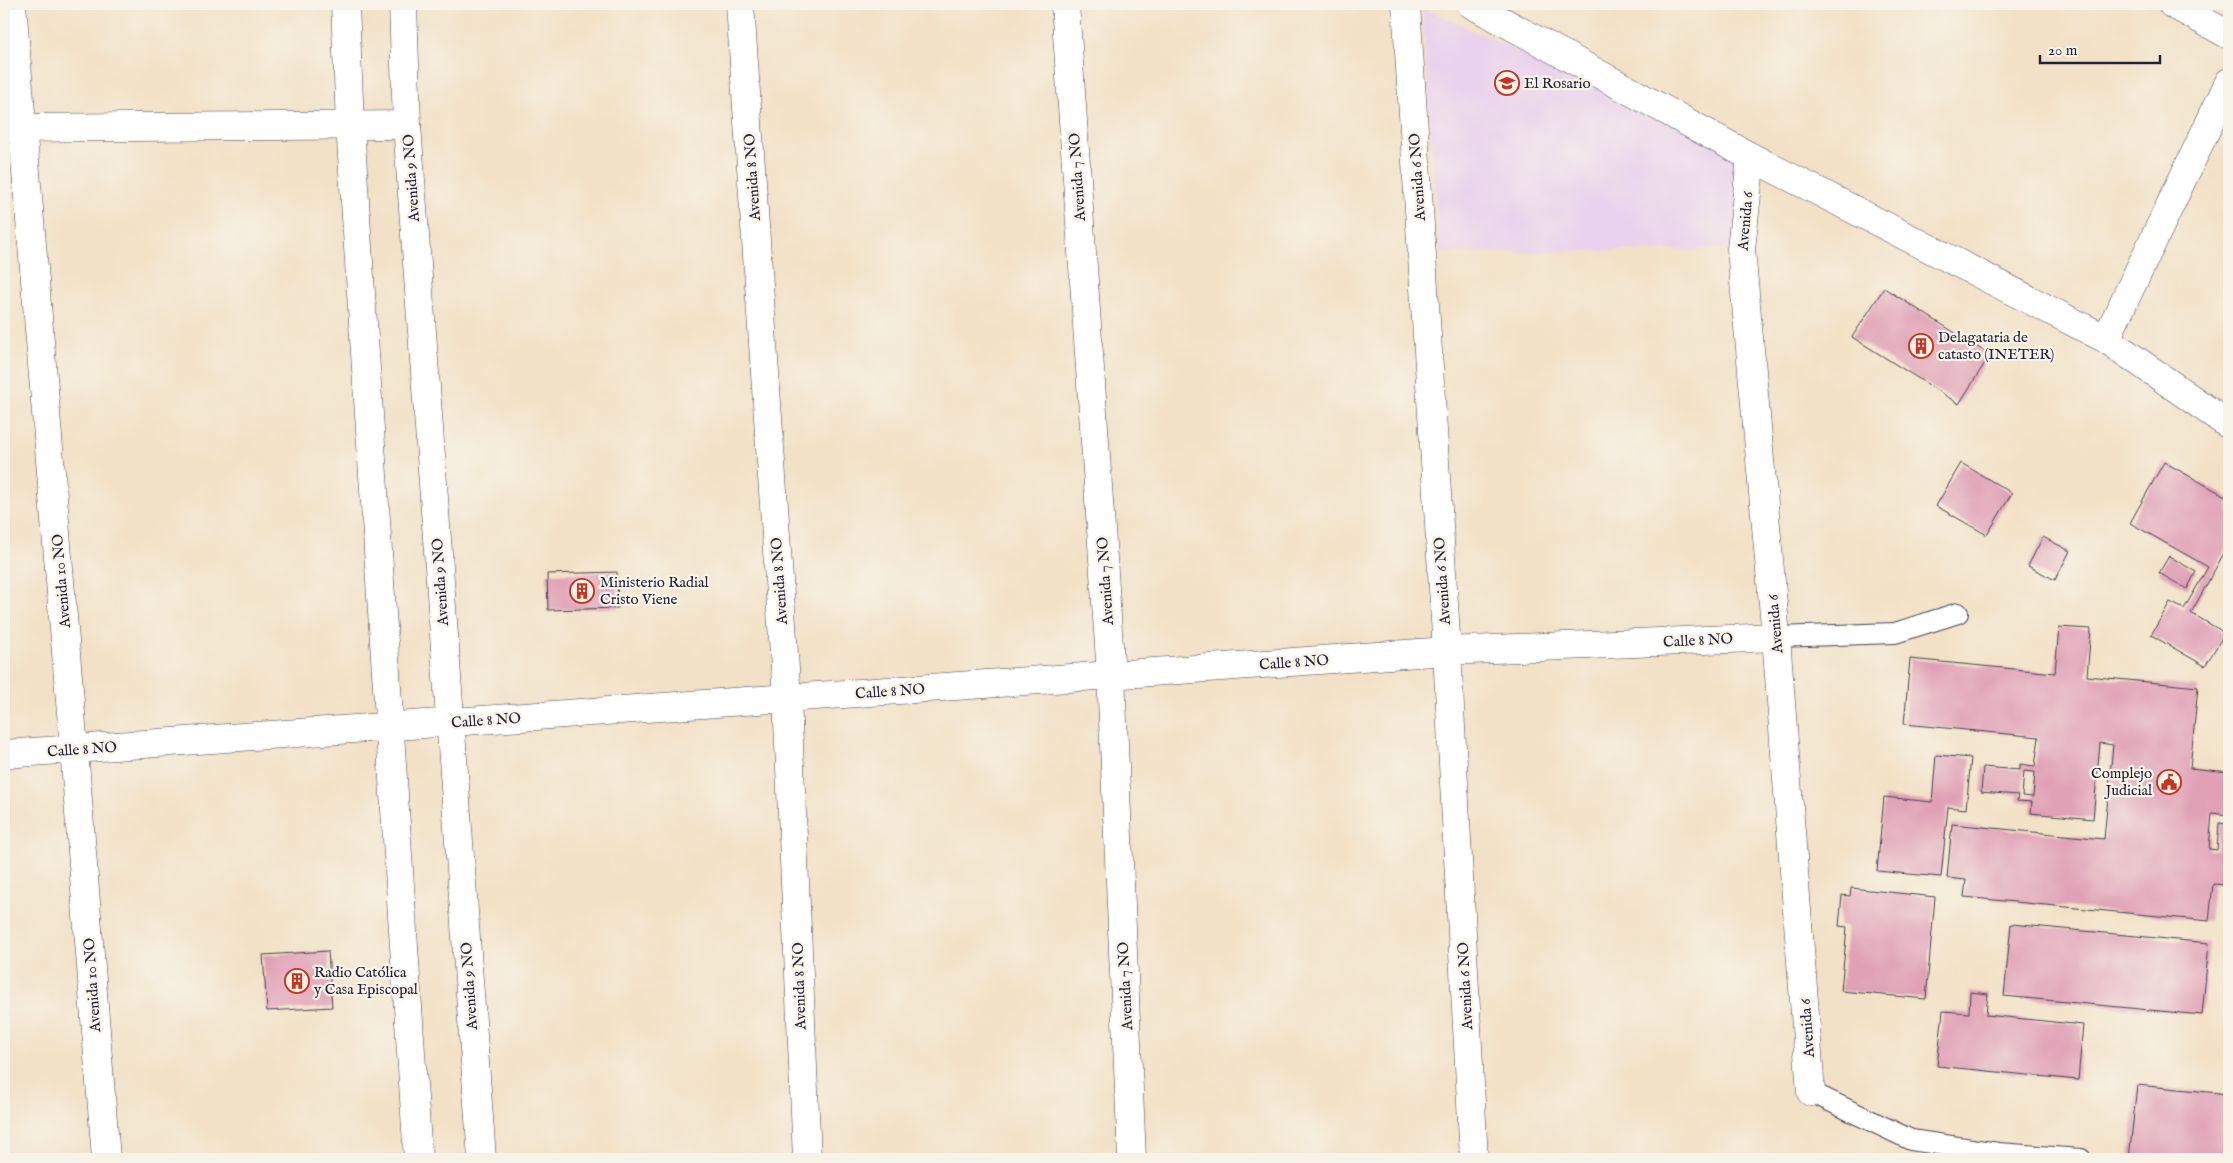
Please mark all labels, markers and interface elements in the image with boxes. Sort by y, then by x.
scale bar [2040,32,2160,64]
text: 20 m [2048,41,2078,60]
school or university icon: El Rosario [1494,70,1520,96]
place label: El Rosario [1524,74,1590,93]
street label: Avenida 7 NO [1065,132,1090,223]
street label: Avenida 9 NO [399,133,424,224]
street label: Avenida 8 NO [740,133,765,222]
street label: Avenida 6 NO [1405,133,1430,222]
street label: Avenida 6 [1733,190,1758,252]
place label: Delagataria de catasto (INETER) [1938,328,2055,364]
building icon: Delagataria de catasto (INETER) [1908,333,1934,359]
street label: Avenida 10 NO [48,533,75,630]
street label: Avenida 7 NO [1093,536,1118,627]
street label: Avenida 9 NO [428,537,453,628]
street label: Avenida 8 NO [767,537,792,626]
street label: Avenida 6 NO [1430,537,1455,626]
place label: Ministerio Radial Cristo Viene [600,573,710,609]
building icon: Ministerio Radial Cristo Viene [569,578,595,604]
street label: Avenida 6 [1763,593,1788,655]
street label: Calle 8 NO [1663,629,1733,652]
street label: Calle 8 NO [1259,651,1330,674]
street label: Calle 8 NO [855,680,926,703]
street label: Calle 8 NO [451,709,522,732]
street label: Calle 8 NO [47,738,118,761]
place label: Complejo Judicial [2091,764,2153,800]
public building icon: Complejo Judicial [2156,769,2182,795]
street label: Avenida 10 NO [80,937,105,1034]
street label: Avenida 9 NO [457,941,482,1032]
street label: Avenida 7 NO [1114,941,1137,1032]
street label: Avenida 8 NO [788,942,811,1031]
street label: Avenida 6 NO [1454,942,1477,1031]
place label: Radio Católica y Casa Episcopal [313,963,419,999]
building icon: Radio Católica y Casa Episcopal [284,968,310,994]
street label: Avenida 6 [1796,997,1819,1059]

